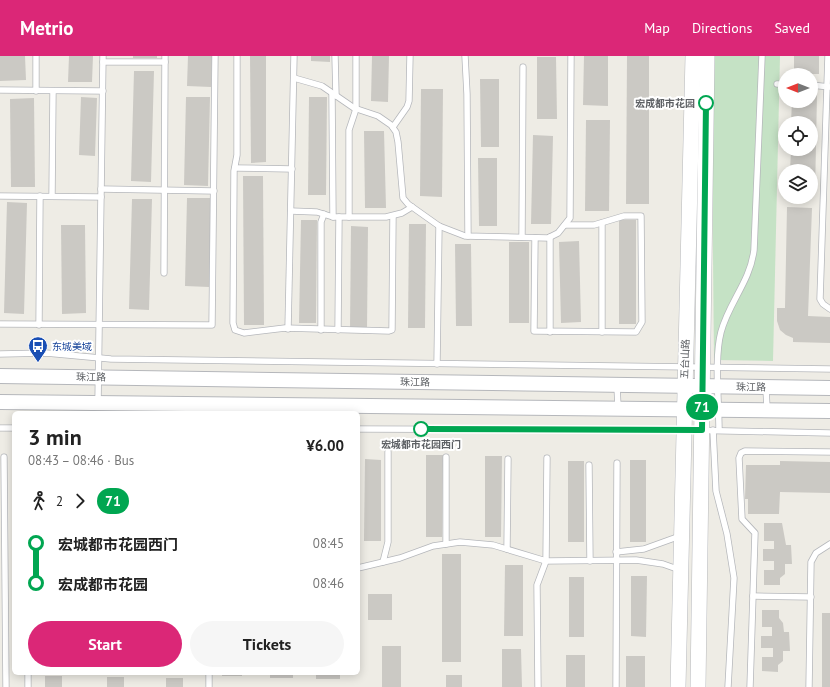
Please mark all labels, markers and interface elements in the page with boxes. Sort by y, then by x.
text: Metrio [20,16,73,40]
text: Map [644,19,670,37]
text: Directions [692,19,752,37]
text: Saved [774,19,810,37]
north arrow [778,68,818,108]
map controls [778,68,818,204]
marker: 宏成都市花园 [698,95,714,111]
place label: 宏成都市花园 [635,97,695,110]
button: locate [778,116,818,156]
button: layers [778,164,818,204]
bus stop icon: 东城美域 [27,335,49,363]
street label: 五台山路 [678,339,692,379]
place label: 东城美域 [52,340,92,353]
street label: 珠江路 [76,370,106,384]
street label: 珠江路 [400,375,430,389]
street label: 珠江路 [736,380,766,394]
line badge: 71 [684,394,720,420]
text: 71 [694,398,710,416]
marker: 宏城都市花园西门 [413,421,429,437]
text: 3 min [28,423,82,451]
text: ¥6.00 [306,436,344,455]
place label: 宏城都市花园西门 [381,438,461,451]
text: 08:43 – 08:46 · Bus [28,452,134,469]
icon: walk [28,490,50,512]
icon: forward [69,490,91,512]
text: 71 [105,492,121,510]
text: 2 [56,493,63,510]
text: 宏城都市花园西门 [58,535,178,554]
text: 08:45 [313,535,344,552]
text: 宏成都市花园 [58,575,148,594]
text: 08:46 [313,575,344,592]
button: Start [28,621,182,667]
button: Tickets [190,621,344,667]

